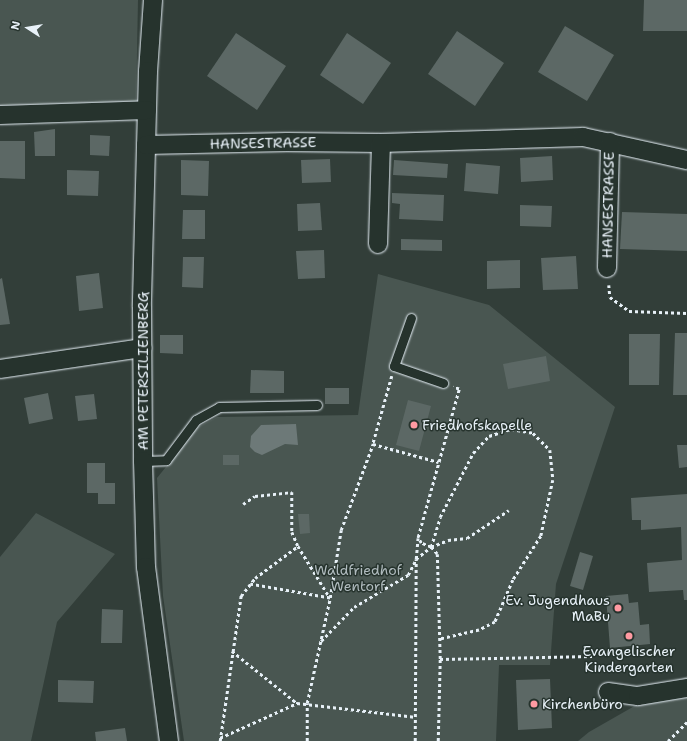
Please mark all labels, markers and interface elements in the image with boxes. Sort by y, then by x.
north arrow [8,8,48,48]
text: N [8,20,24,31]
street label: HANSESTRASSE [210,134,316,152]
street label: HANSESTRASSE [599,152,617,258]
street label: AM PETERSILIENBERG [135,292,151,450]
place label: Friedhofskapelle [422,417,532,433]
marker: Friedhofskapelle [409,420,419,430]
park label: Waldfriedhof Wentorf [314,562,402,594]
place label: Ev. Jugendhaus MaBu [505,592,610,624]
marker: Ev. Jugendhaus MaBu [613,603,623,613]
marker: Evangelischer Kindergarten [624,631,634,641]
place label: Evangelischer Kindergarten [583,643,675,676]
place label: Kirchenbüro [542,696,623,712]
marker: Kirchenbüro [529,699,539,709]

